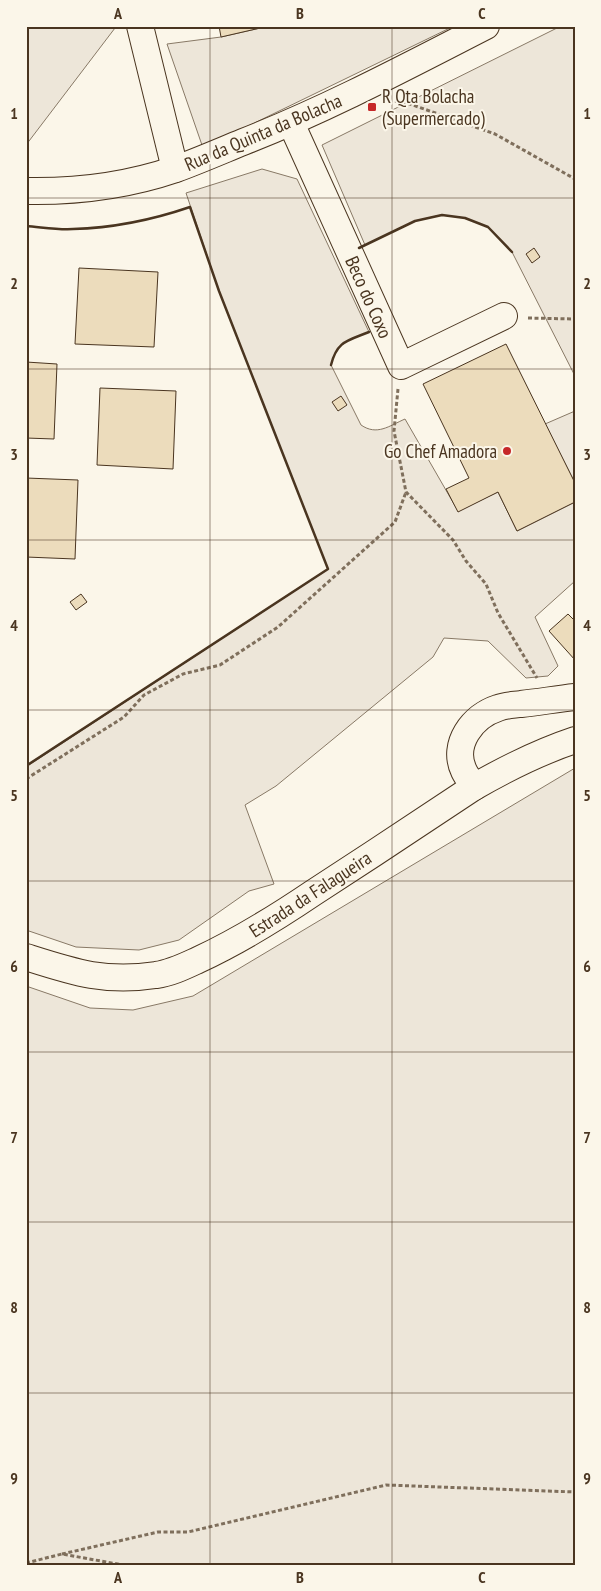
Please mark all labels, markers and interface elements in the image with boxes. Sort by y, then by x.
text: A [113,3,123,23]
text: B [296,3,304,23]
text: C [478,3,486,23]
place label: R Qta Bolacha (Supermercado) [382,84,485,130]
street label: Rua da Quinta da Bolacha [181,88,345,176]
marker: R Qta Bolacha (Supermercado) [366,101,378,113]
text: 1 [10,103,18,123]
text: 1 [583,103,591,123]
street label: Beco do Coxo [340,252,398,342]
text: 2 [10,273,18,293]
text: 2 [583,273,591,293]
place label: Go Chef Amadora [384,439,497,463]
text: 3 [10,444,18,464]
text: 3 [583,444,591,464]
marker: Go Chef Amadora [501,445,513,457]
text: 4 [10,615,18,635]
text: 4 [583,615,591,635]
text: 5 [10,785,18,805]
text: 5 [583,785,591,805]
street label: Estrada da Falagueira [244,846,376,942]
text: 6 [10,956,18,976]
text: 6 [583,956,591,976]
text: 7 [10,1127,18,1147]
text: 7 [583,1127,591,1147]
text: 8 [10,1297,18,1317]
text: 8 [583,1297,591,1317]
text: 9 [10,1468,18,1488]
text: 9 [583,1468,591,1488]
text: A [113,1567,123,1587]
text: B [296,1567,304,1587]
text: C [478,1567,486,1587]

